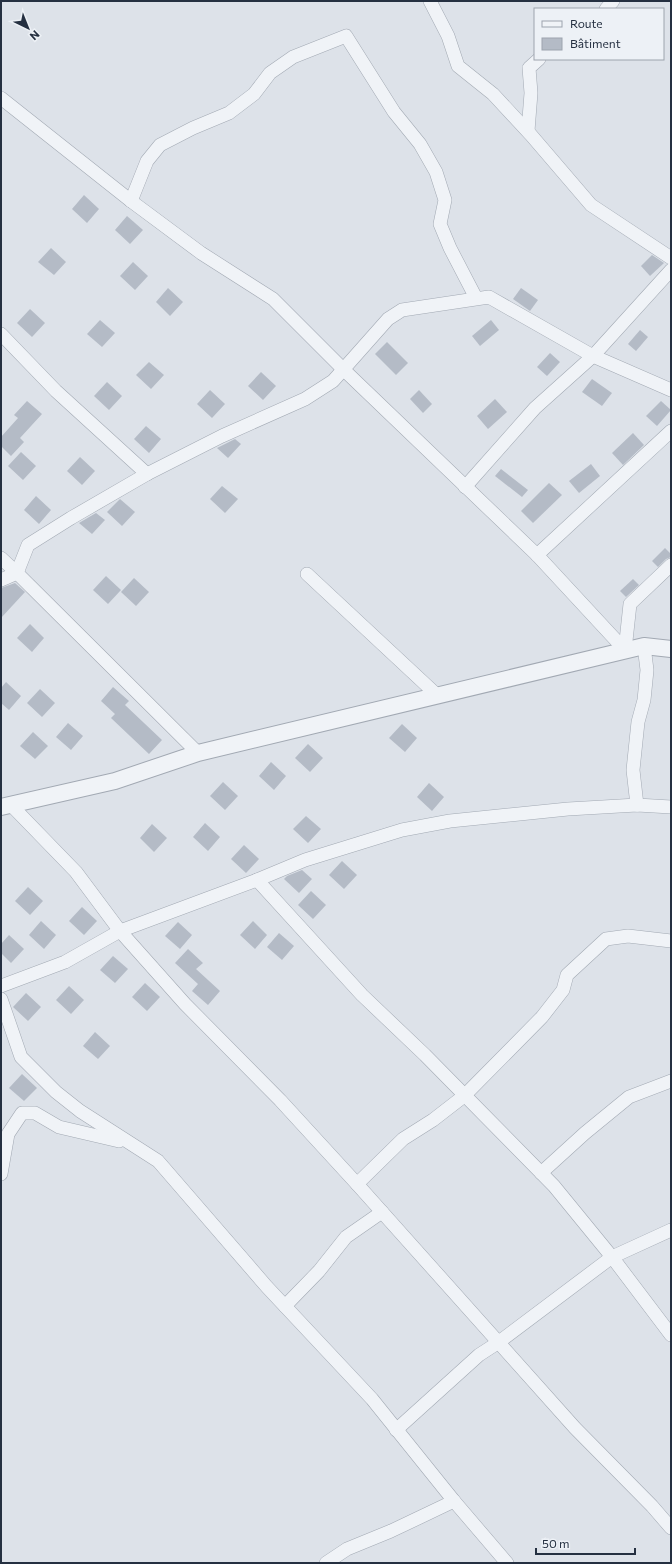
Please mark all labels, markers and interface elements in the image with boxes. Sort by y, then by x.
north arrow [8,8,48,48]
legend [534,8,664,60]
text: Route [570,16,603,30]
text: N [28,28,43,43]
text: Bâtiment [570,36,621,50]
scale bar [536,1530,635,1556]
text: 50 m [542,1536,570,1550]

